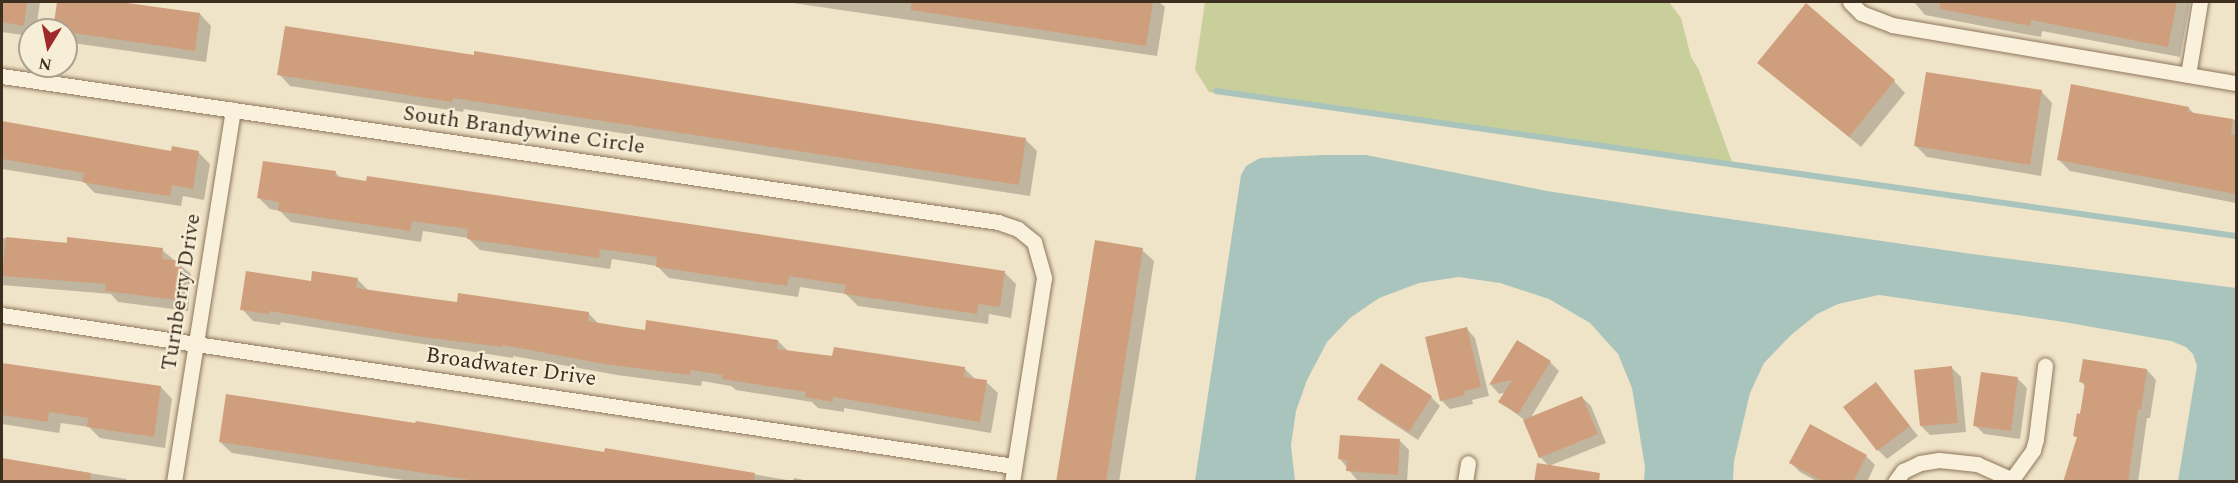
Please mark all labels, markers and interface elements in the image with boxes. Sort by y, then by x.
north arrow [18,18,78,78]
text: N [37,51,54,77]
street label: South Brandywine Circle [401,100,647,160]
street label: Turnberry Drive [156,212,206,372]
street label: Broadwater Drive [424,342,598,392]

